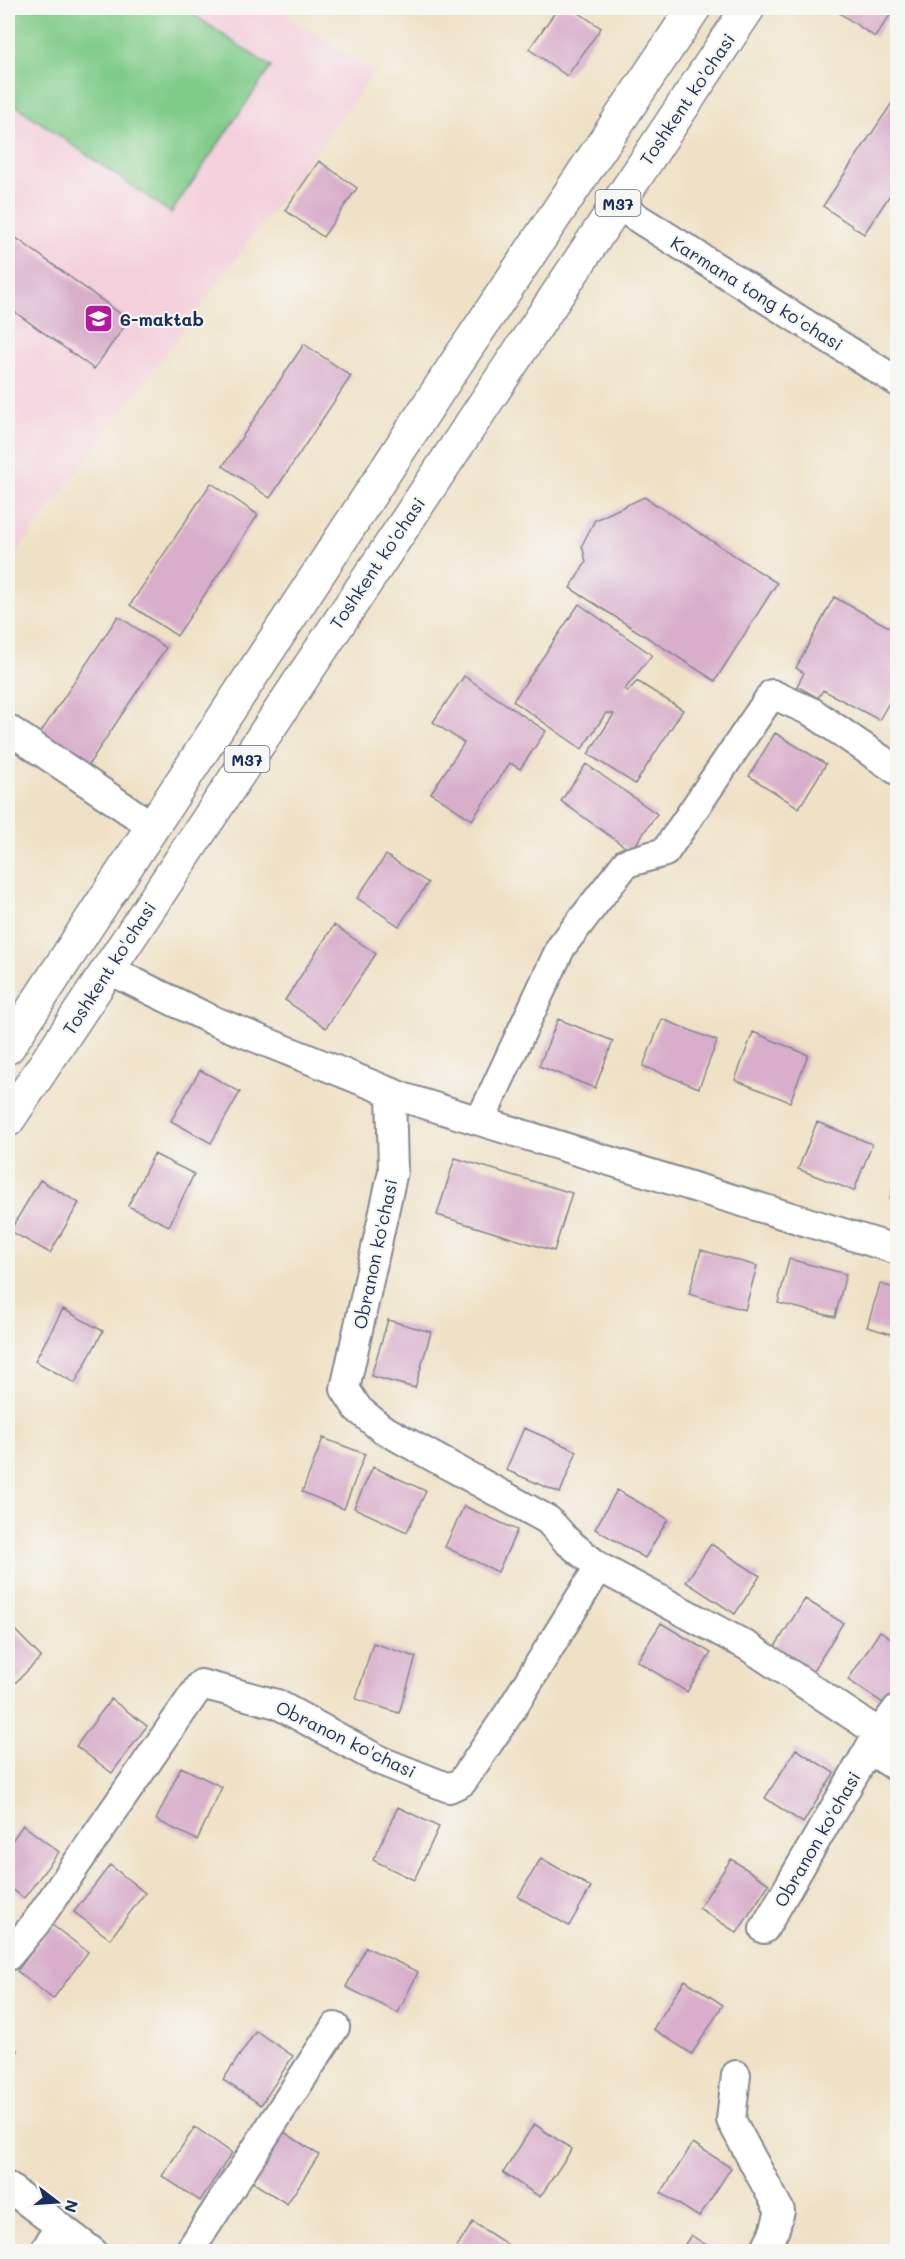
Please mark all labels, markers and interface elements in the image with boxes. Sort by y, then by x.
street label: Toshkent ko'chasi [634,28,740,170]
road number: M37 [596,190,640,216]
street label: Karmana tong ko'chasi [666,230,848,356]
school or university icon: 6-maktab [83,303,115,335]
place label: 6-maktab [120,307,204,331]
street label: Toshkent ko'chasi [324,492,430,634]
road number: M37 [224,746,270,772]
street label: Toshkent ko'chasi [57,897,161,1039]
street label: Obranon ko'chasi [347,1177,403,1331]
street label: Obranon ko'chasi [272,1695,420,1783]
street label: Obranon ko'chasi [768,1767,866,1911]
north arrow [27,2172,87,2232]
text: N [60,2198,84,2215]

